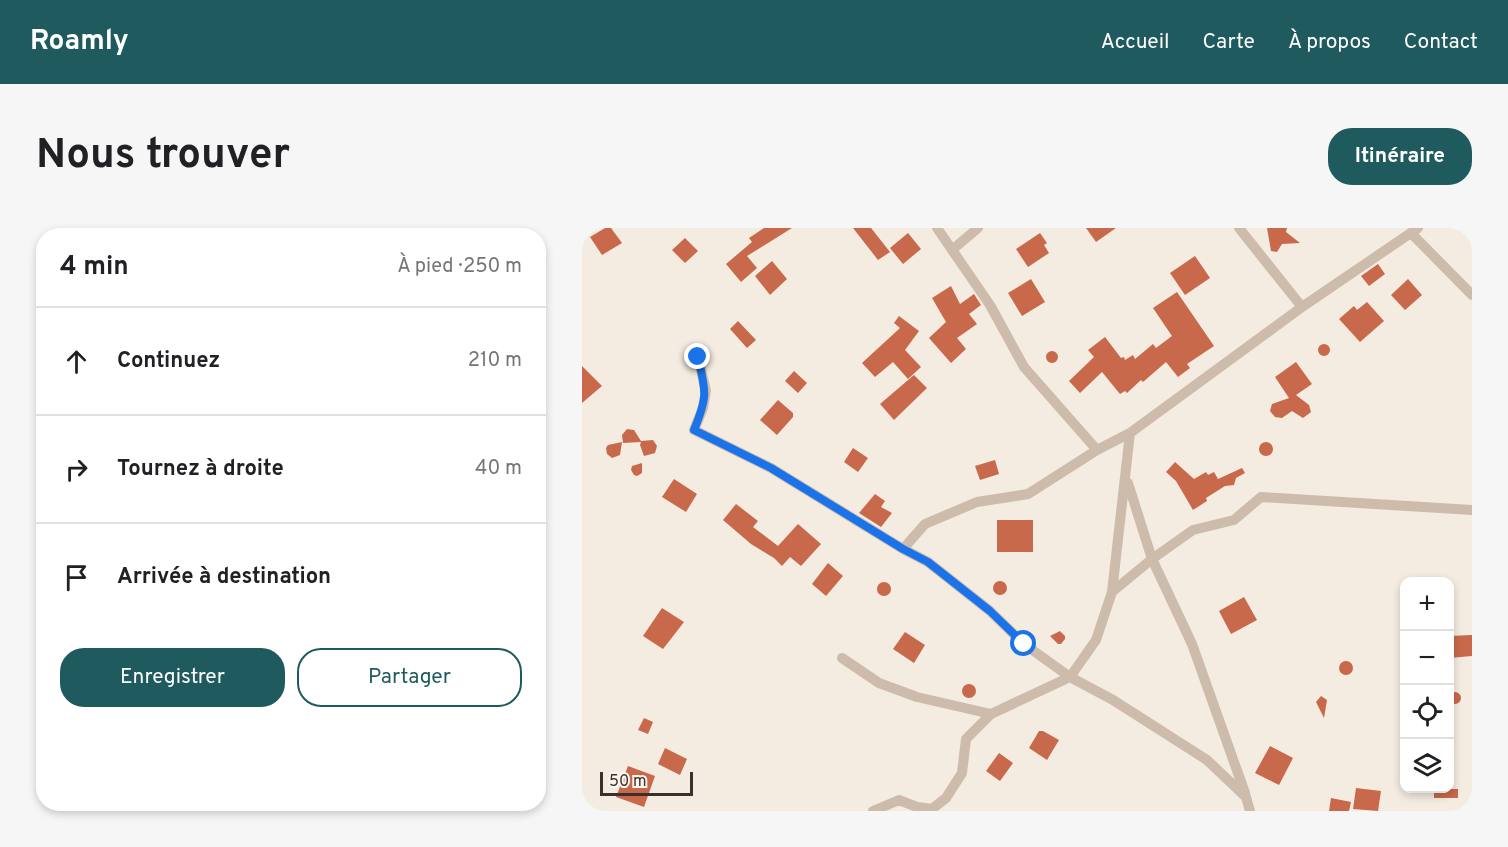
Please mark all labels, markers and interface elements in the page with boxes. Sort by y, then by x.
text: Roamly [30,24,129,60]
text: Accueil [1101,29,1170,56]
text: Carte [1203,29,1255,56]
text: À propos [1288,29,1371,56]
text: Contact [1404,29,1478,56]
button: Itinéraire [1328,128,1472,185]
text: Nous trouver [36,130,290,183]
text: 4 min [60,251,129,284]
text: À pied · 250 m [397,254,522,280]
route end [684,343,710,369]
icon: ahead [60,345,93,378]
text: Continuez [117,348,220,375]
text: 210 m [468,348,522,374]
icon: right [60,453,93,486]
text: Tournez à droite [117,456,284,483]
text: 40 m [475,456,522,482]
icon: arrive [60,561,93,594]
text: Arrivée à destination [117,564,331,591]
map controls [1400,577,1454,793]
button: + [1400,577,1454,631]
route start [1010,630,1036,656]
button: − [1400,631,1454,685]
button: Enregistrer [60,648,285,707]
button: Partager [297,648,522,707]
button: locate [1400,685,1454,739]
button: layers [1400,739,1454,793]
scale bar [600,769,693,796]
text: 50 m [609,772,647,792]

